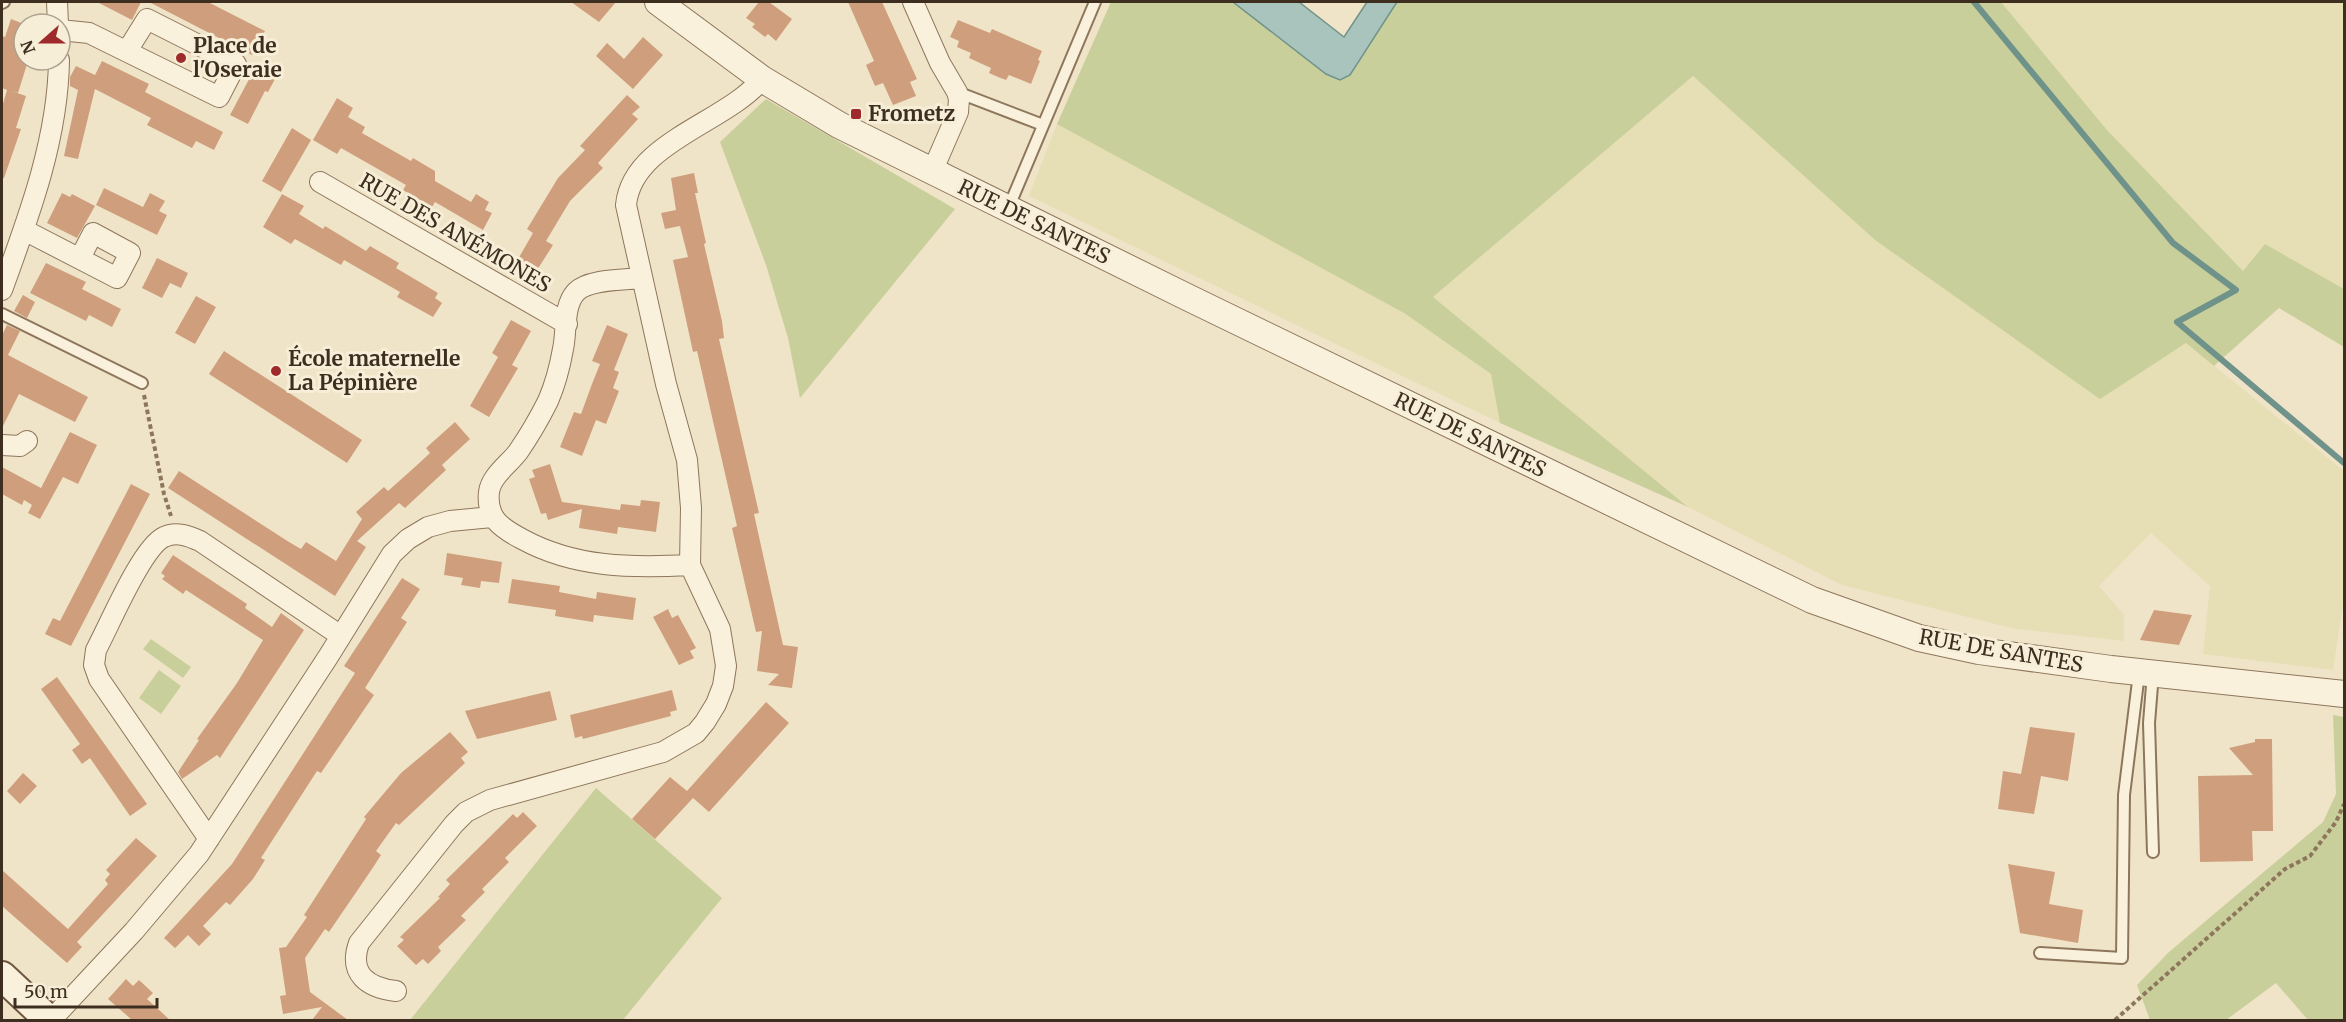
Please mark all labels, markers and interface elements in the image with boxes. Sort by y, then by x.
north arrow [12,12,72,72]
place label: Place de l'Oseraie [193,32,282,83]
text: N [16,38,40,57]
marker: Place de l'Oseraie [174,51,188,65]
place label: Frometz [868,100,955,127]
marker: Frometz [849,107,863,121]
street label: RUE DES ANÉMONES [355,166,556,298]
street label: RUE DE SANTES [954,173,1115,270]
place label: École maternelle La Pépinière [288,344,460,396]
marker: École maternelle La Pépinière [269,364,283,378]
street label: RUE DE SANTES [1390,386,1551,483]
street label: RUE DE SANTES [1917,623,2085,678]
scale bar [15,971,158,1009]
text: 50 m [24,980,68,1003]

